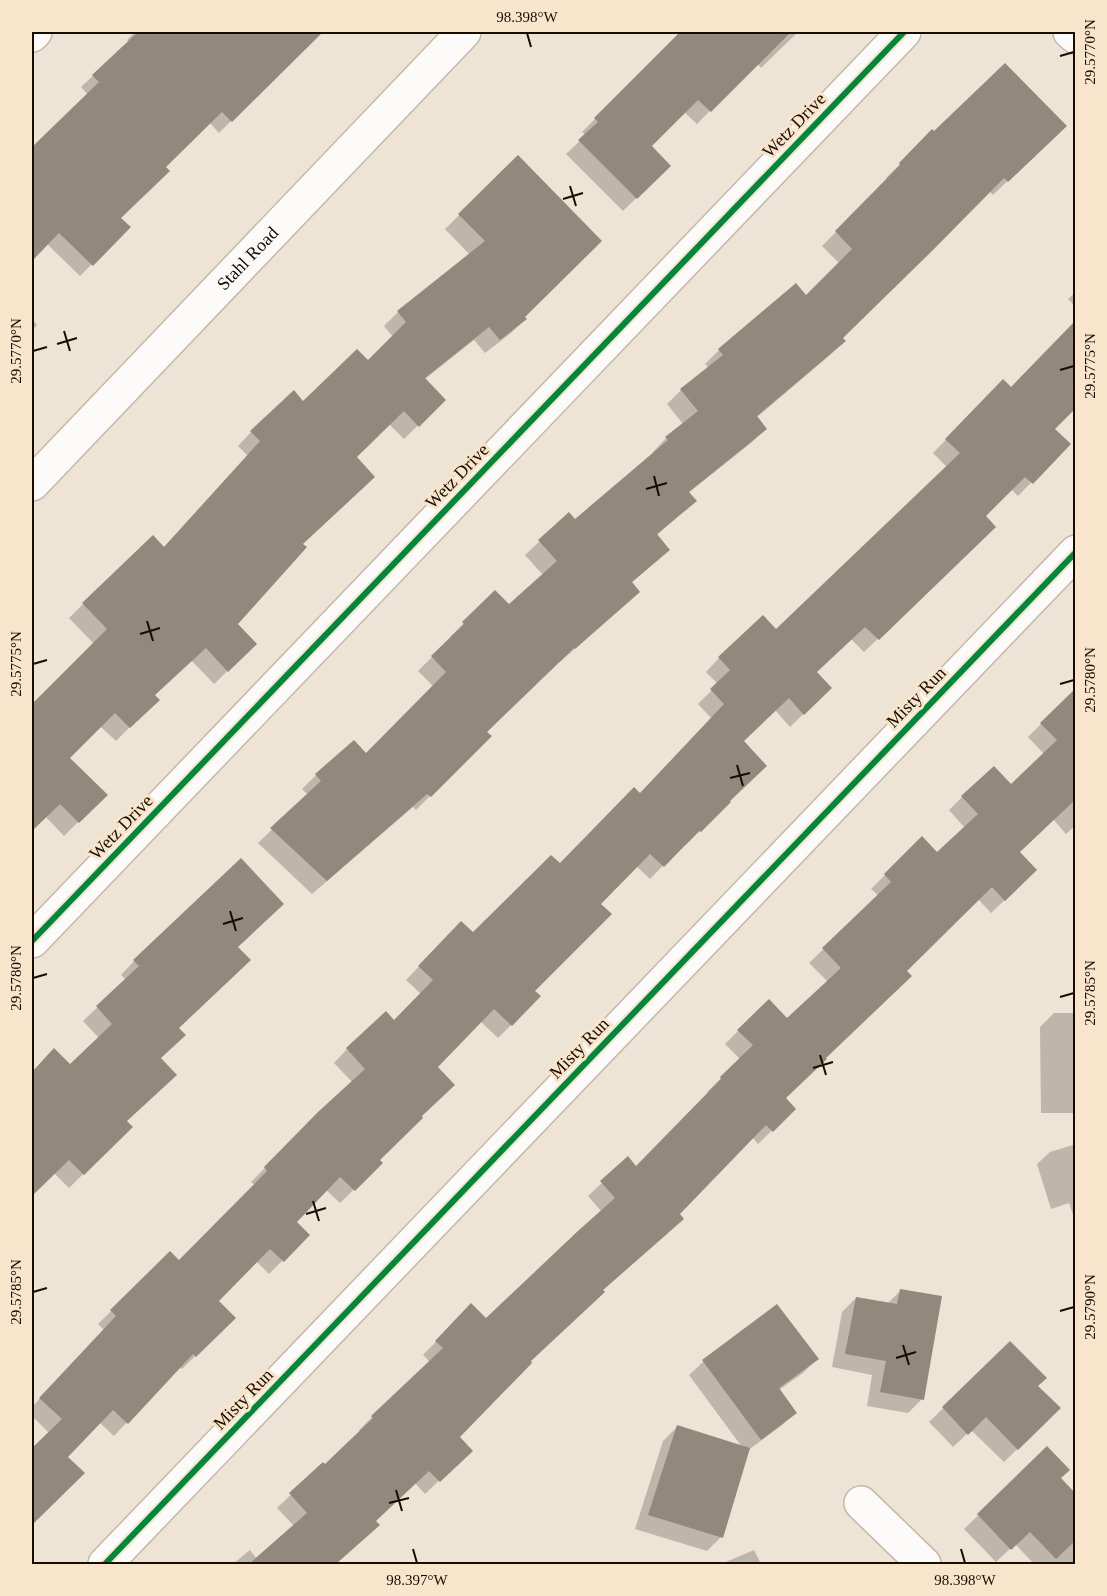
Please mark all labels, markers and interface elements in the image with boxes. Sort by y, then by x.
text: 98.398°W [496,9,559,25]
text: 29.5770°N [1082,19,1098,85]
street label: Wetz Drive [758,89,830,161]
street label: Stahl Road [213,223,282,294]
text: 29.5770°N [8,318,24,384]
text: 29.5775°N [1082,333,1098,399]
street label: Wetz Drive [421,440,493,512]
text: 29.5775°N [8,631,24,697]
text: 29.5780°N [1082,647,1098,713]
street label: Misty Run [882,663,950,731]
street label: Wetz Drive [85,791,157,863]
text: 29.5780°N [8,945,24,1011]
text: 29.5785°N [1082,960,1098,1026]
street label: Misty Run [545,1014,613,1082]
text: 29.5785°N [8,1259,24,1325]
text: 29.5790°N [1082,1274,1098,1340]
street label: Misty Run [209,1365,277,1433]
text: 98.397°W [386,1572,449,1588]
text: 98.398°W [934,1572,997,1588]

